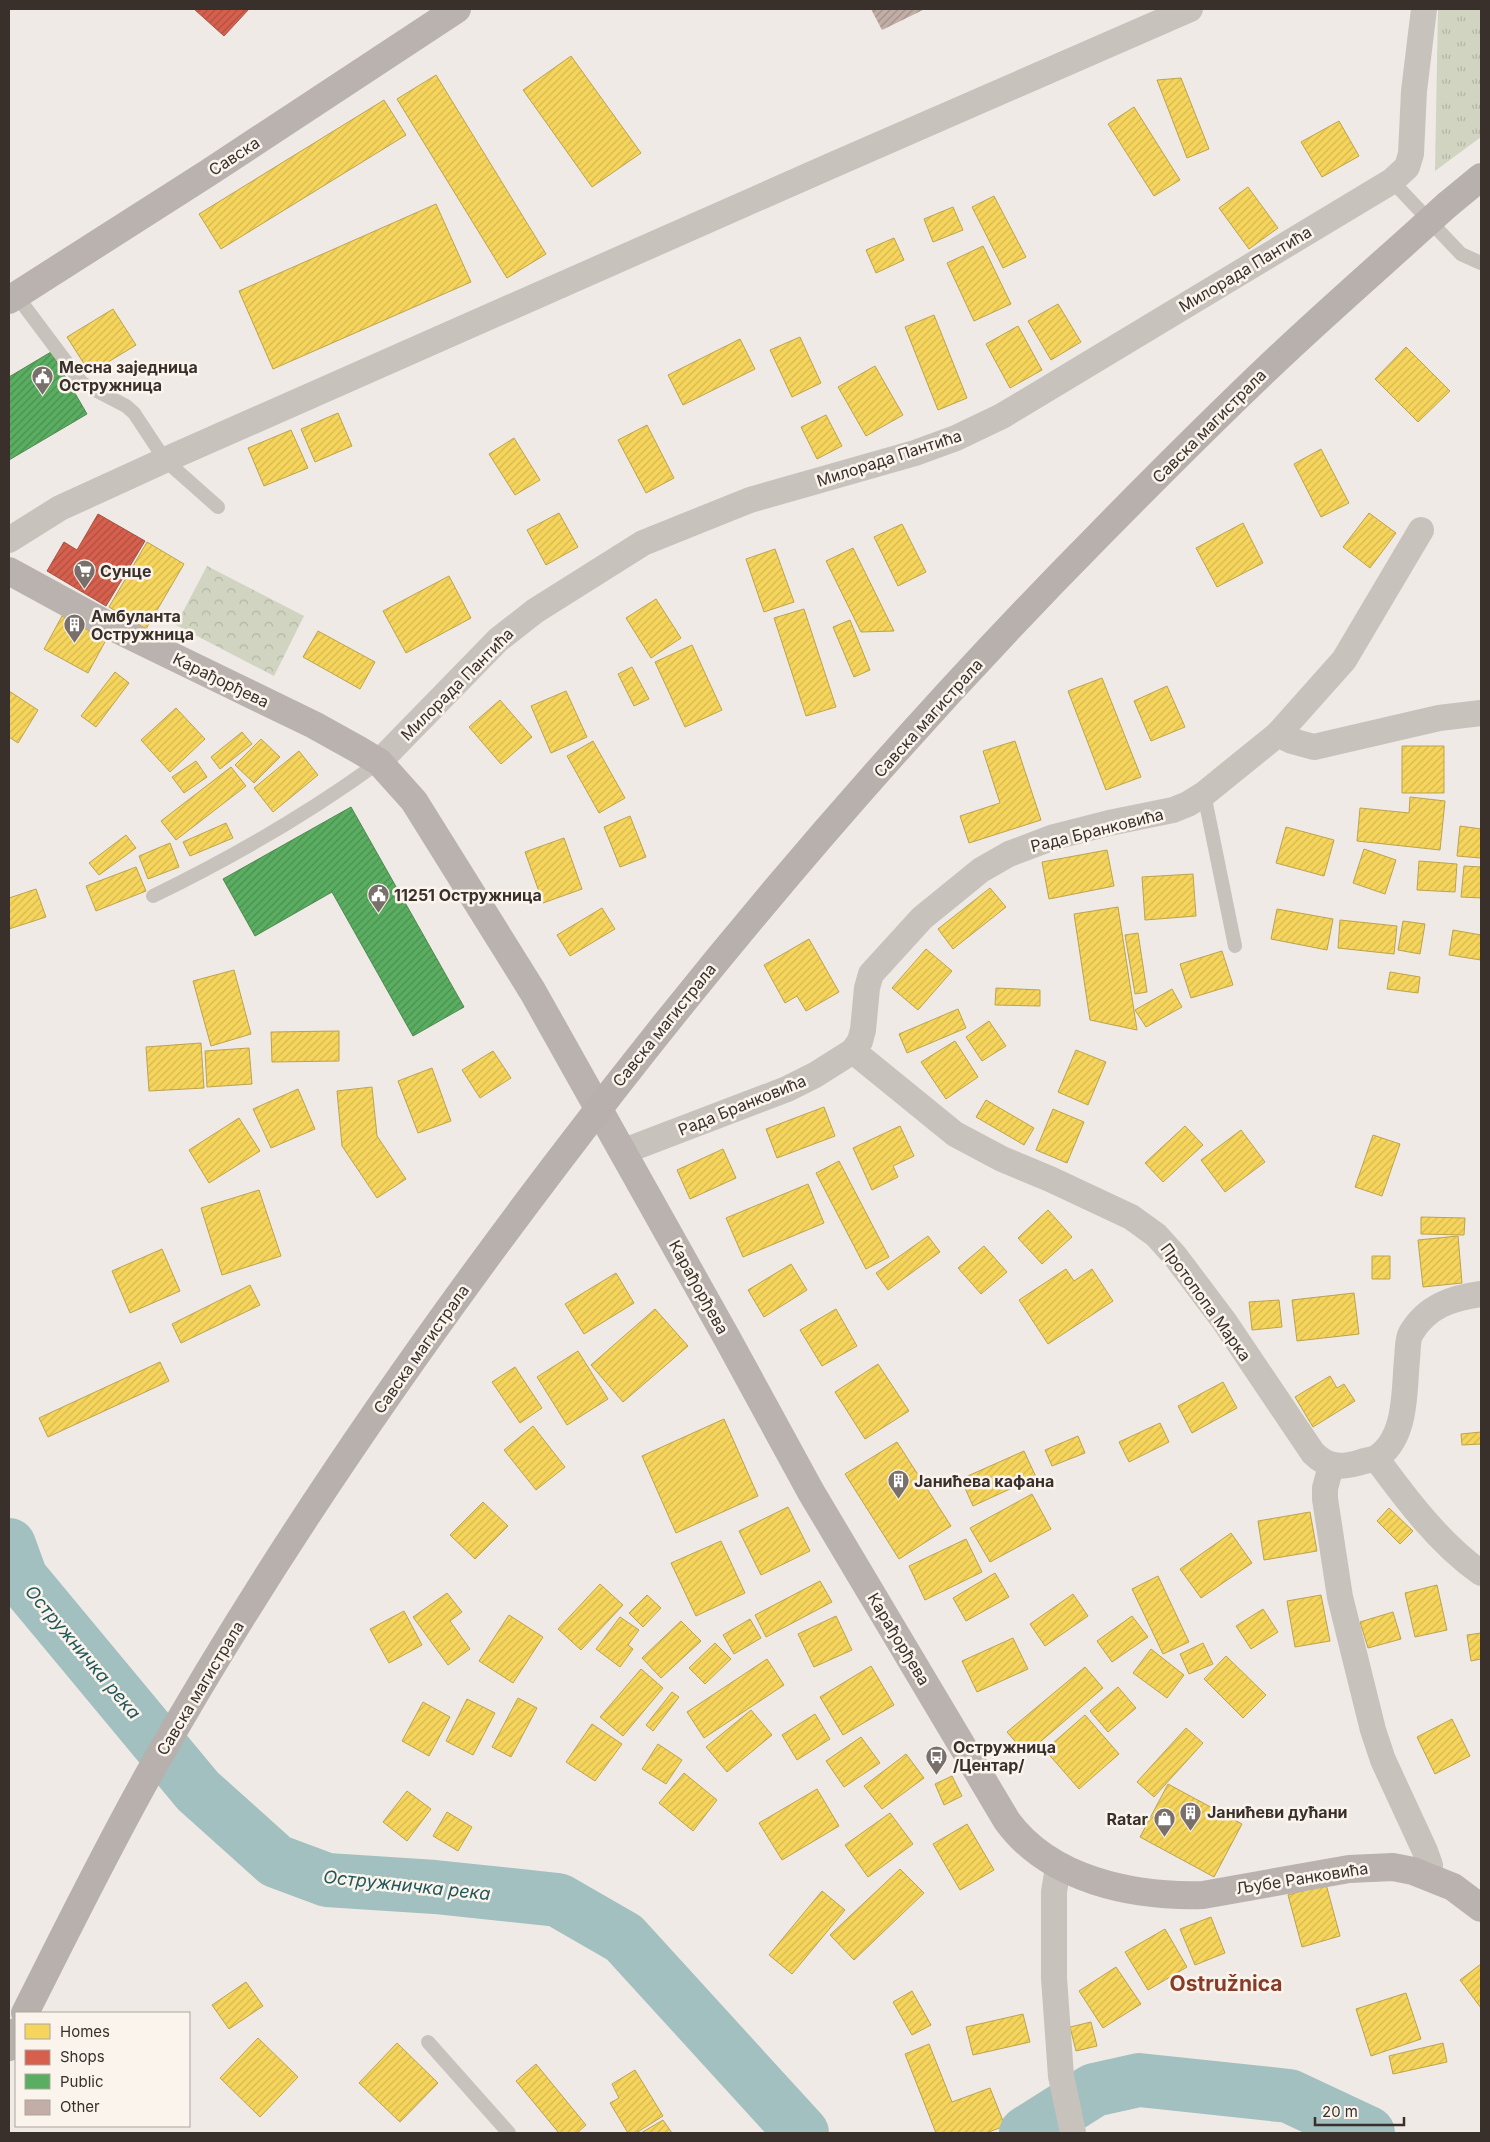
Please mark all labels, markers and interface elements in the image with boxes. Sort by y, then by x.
street label: Савска [205,132,263,180]
street label: Милорада Пантића [1175,222,1315,316]
place label: Месна заједница Остружница [59,357,198,395]
public building icon: Месна заједница Остружница [31,364,55,395]
street label: Савска магистрала [1148,365,1270,487]
street label: Милорада Пантића [814,425,964,491]
supermarket icon: Сунце [72,559,96,590]
place label: Сунце [100,561,152,581]
place label: Амбуланта Остружница [91,606,194,644]
building icon: Амбуланта Остружница [63,613,87,644]
street label: Милорада Пантића [396,623,518,745]
street label: Карађорђева [170,648,272,712]
street label: Савска магистрала [869,654,987,782]
street label: Рада Бранковића [1028,804,1166,856]
public building icon: 11251 Остружница [366,883,390,914]
place label: 11251 Остружница [394,885,542,905]
street label: Савска магистрала [608,959,720,1091]
street label: Рада Бранковића [675,1070,809,1140]
street label: Карађорђева [665,1237,733,1337]
street label: Протопопа Марка [1157,1239,1255,1365]
street label: Савска магистрала [369,1281,473,1417]
building icon: Јанићева кафана [886,1469,910,1500]
place label: Јанићева кафана [914,1471,1054,1491]
water label: Остружничка река [21,1581,145,1723]
street label: Карађорђева [864,1589,934,1689]
street label: Савска магистрала [152,1617,248,1759]
place label: Остружница /Центар/ [953,1737,1056,1775]
bus stop icon: Остружница /Центар/ [925,1744,949,1775]
building icon: Јанићеви дућани [1179,1800,1203,1831]
place label: Јанићеви дућани [1207,1802,1348,1822]
shop icon: Ratar [1152,1807,1176,1838]
place label: Ratar [1107,1809,1148,1829]
street label: Љубе Ранковића [1235,1858,1369,1898]
water label: Остружничка река [322,1866,492,1904]
district label: Ostružnica [1170,1971,1282,1996]
legend [15,2012,190,2127]
text: Homes [60,2022,110,2041]
text: Shops [60,2047,105,2066]
text: Public [60,2072,103,2091]
scale bar [1315,2094,1404,2126]
text: Other [60,2097,100,2116]
text: 20 m [1322,2102,1358,2121]

